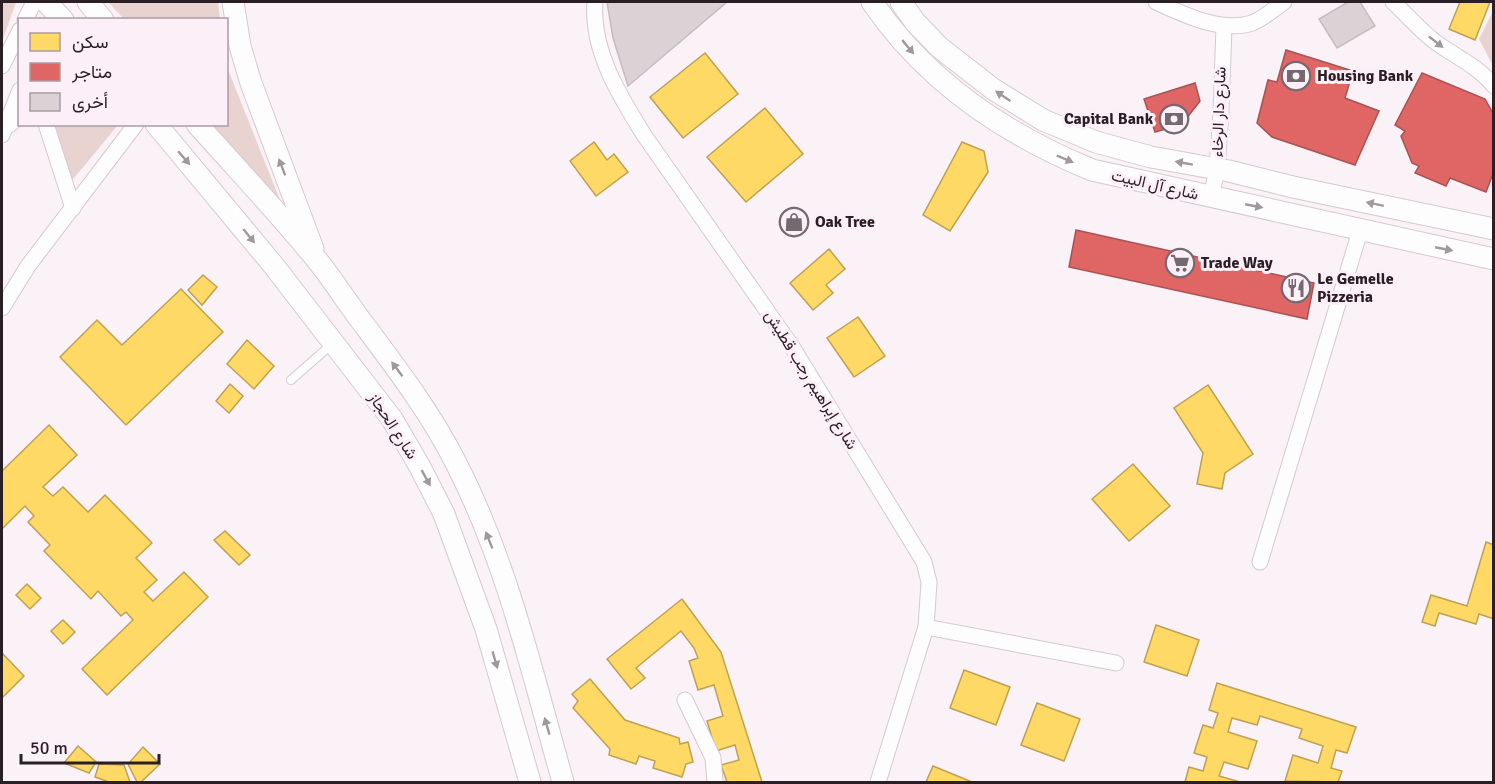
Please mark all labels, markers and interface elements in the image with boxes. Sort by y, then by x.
legend [18,18,228,126]
text: سكن [72,31,108,53]
one-way arrow [1428,35,1444,48]
one-way arrow [901,39,914,55]
bank icon: Housing Bank [1280,60,1312,92]
text: متاجر [71,61,112,83]
street label: شارع دار الرخاء [1207,66,1232,158]
place label: Housing Bank [1317,66,1414,86]
one-way arrow [995,90,1011,101]
text: أخرى [72,91,108,113]
bank icon: Capital Bank [1158,103,1190,135]
place label: Capital Bank [1064,109,1154,129]
one-way arrow [177,150,191,165]
one-way arrow [1057,154,1075,164]
one-way arrow [277,157,287,175]
one-way arrow [1174,158,1193,167]
street label: شارع آل البيت [1109,165,1201,206]
one-way arrow [1365,199,1384,208]
one-way arrow [1245,202,1264,211]
shop icon: Oak Tree [778,206,810,238]
place label: Oak Tree [815,212,875,232]
one-way arrow [243,228,256,244]
one-way arrow [1435,245,1454,255]
supermarket icon: Trade Way [1164,247,1196,279]
place label: Trade Way [1201,253,1273,273]
place label: Le Gemelle Pizzeria [1317,269,1394,307]
restaurant icon: Le Gemelle Pizzeria [1280,272,1312,304]
street label: شارع إبراهيم رجب قطيش [759,307,862,454]
one-way arrow [391,362,403,378]
street label: شارع الحجاز [363,388,422,464]
one-way arrow [421,469,431,486]
one-way arrow [484,531,493,549]
one-way arrow [490,651,500,669]
one-way arrow [542,717,551,735]
scale bar [21,727,159,765]
text: 50 m [30,737,68,759]

